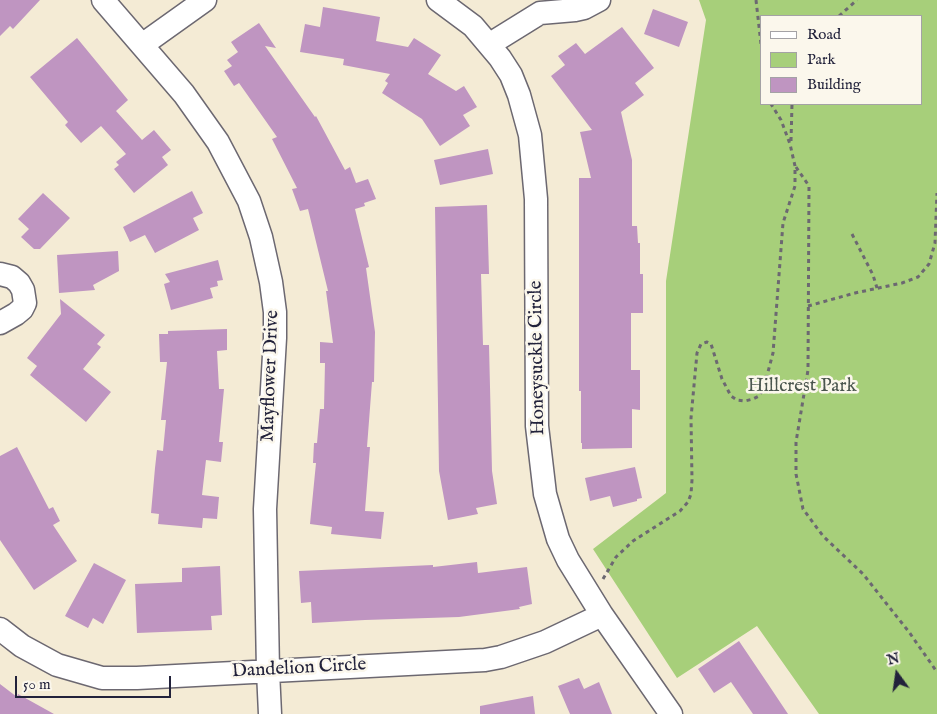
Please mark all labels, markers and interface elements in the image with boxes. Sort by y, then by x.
legend [760,15,922,105]
text: Road [807,25,841,44]
text: Park [807,50,836,69]
text: Building [807,75,861,94]
street label: Honeysuckle Circle [525,280,551,436]
street label: Mayflower Drive [257,310,285,442]
park label: Hillcrest Park [747,376,857,398]
north arrow [872,649,922,699]
text: N [885,649,901,670]
street label: Dandelion Circle [231,654,367,684]
scale bar [18,666,174,698]
text: 50 m [23,675,51,694]

